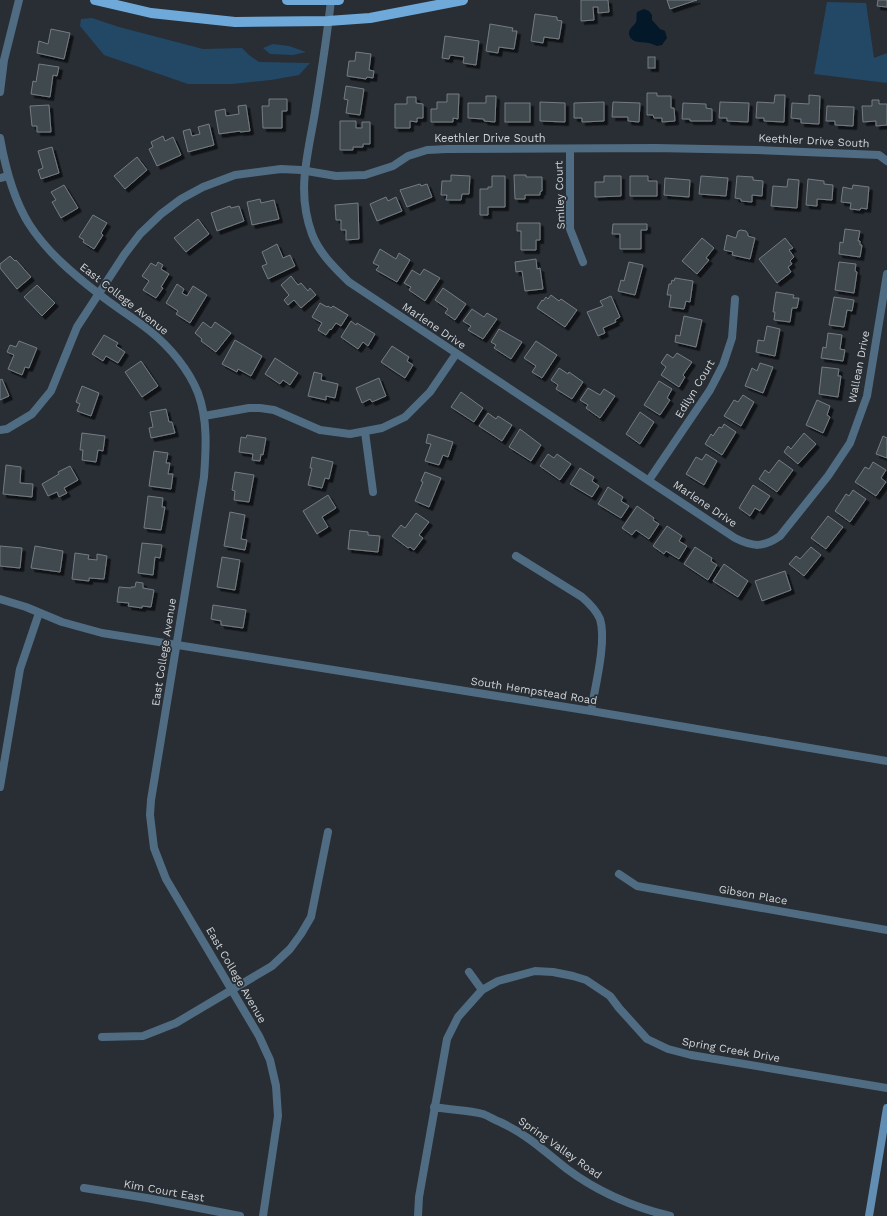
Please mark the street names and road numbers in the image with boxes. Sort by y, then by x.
street label: Keethler Drive South [434,132,546,145]
street label: Keethler Drive South [758,132,870,150]
street label: Smiley Court [552,160,568,230]
street label: East College Avenue [77,260,171,338]
street label: Marlene Drive [400,300,468,352]
street label: Wallean Drive [846,330,872,404]
street label: Edilyn Court [673,357,718,420]
street label: Marlene Drive [671,478,739,530]
street label: East College Avenue [149,597,179,707]
street label: South Hempstead Road [470,675,598,707]
street label: Gibson Place [718,883,788,907]
street label: East College Avenue [203,925,269,1025]
street label: Spring Creek Drive [681,1035,781,1065]
street label: Spring Valley Road [516,1114,604,1182]
street label: Kim Court East [123,1178,206,1205]

